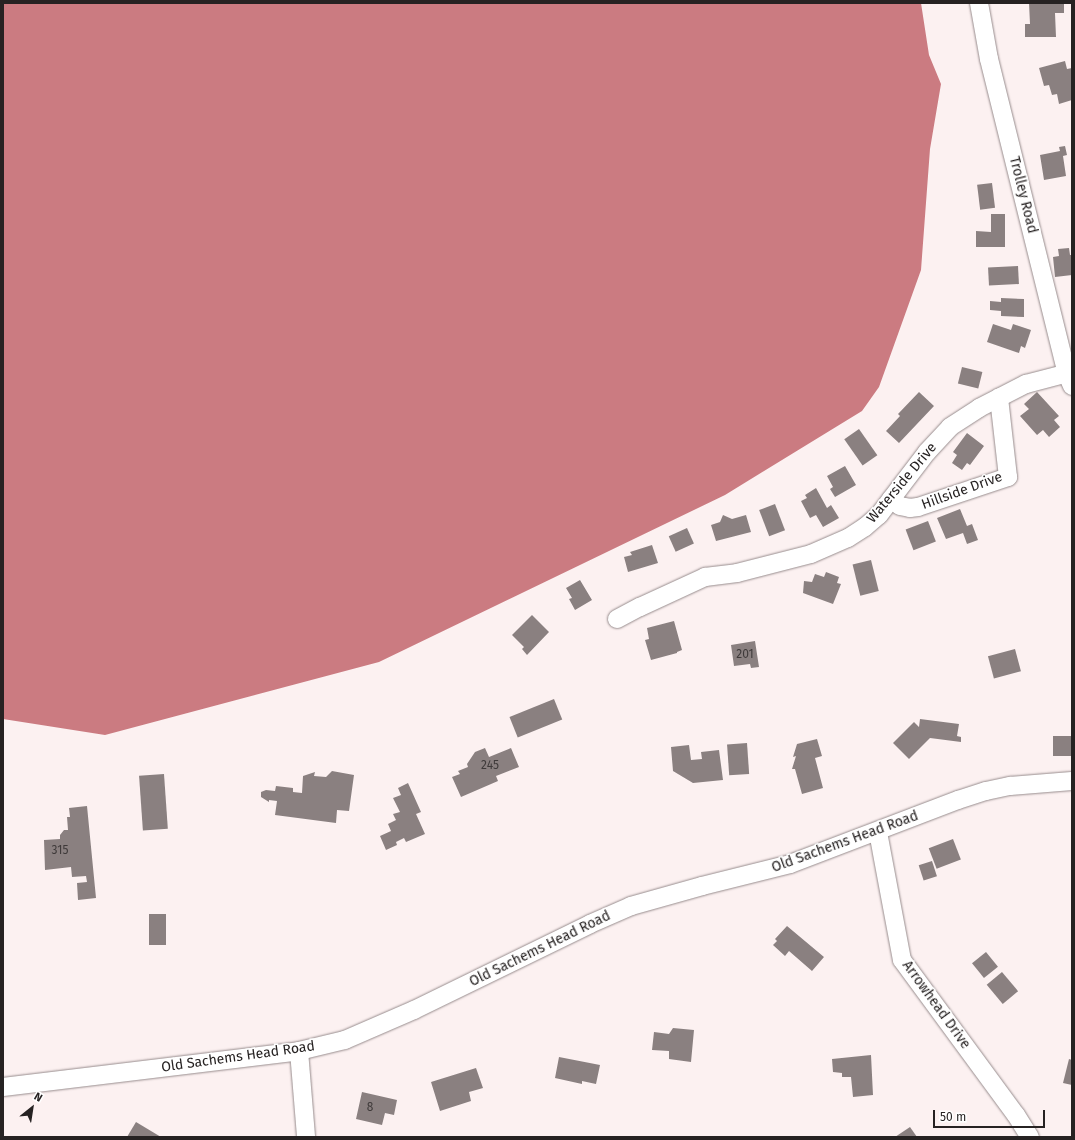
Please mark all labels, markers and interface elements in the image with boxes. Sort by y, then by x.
street label: Trolley Road [1005,155,1041,235]
street label: Waterside Drive [864,440,940,526]
street label: Hillside Drive [919,469,1005,513]
house number: 201 [736,648,754,662]
house number: 245 [481,759,499,773]
street label: Old Sachems Head Road [769,808,921,876]
house number: 315 [52,844,68,858]
street label: Old Sachems Head Road [467,908,613,990]
street label: Arrowhead Drive [898,958,974,1052]
street label: Old Sachems Head Road [160,1038,316,1076]
north arrow [12,1088,52,1128]
text: N [32,1090,45,1105]
house number: 8 [367,1101,373,1115]
scale bar [935,1102,1047,1128]
text: 50 m [940,1110,966,1124]

